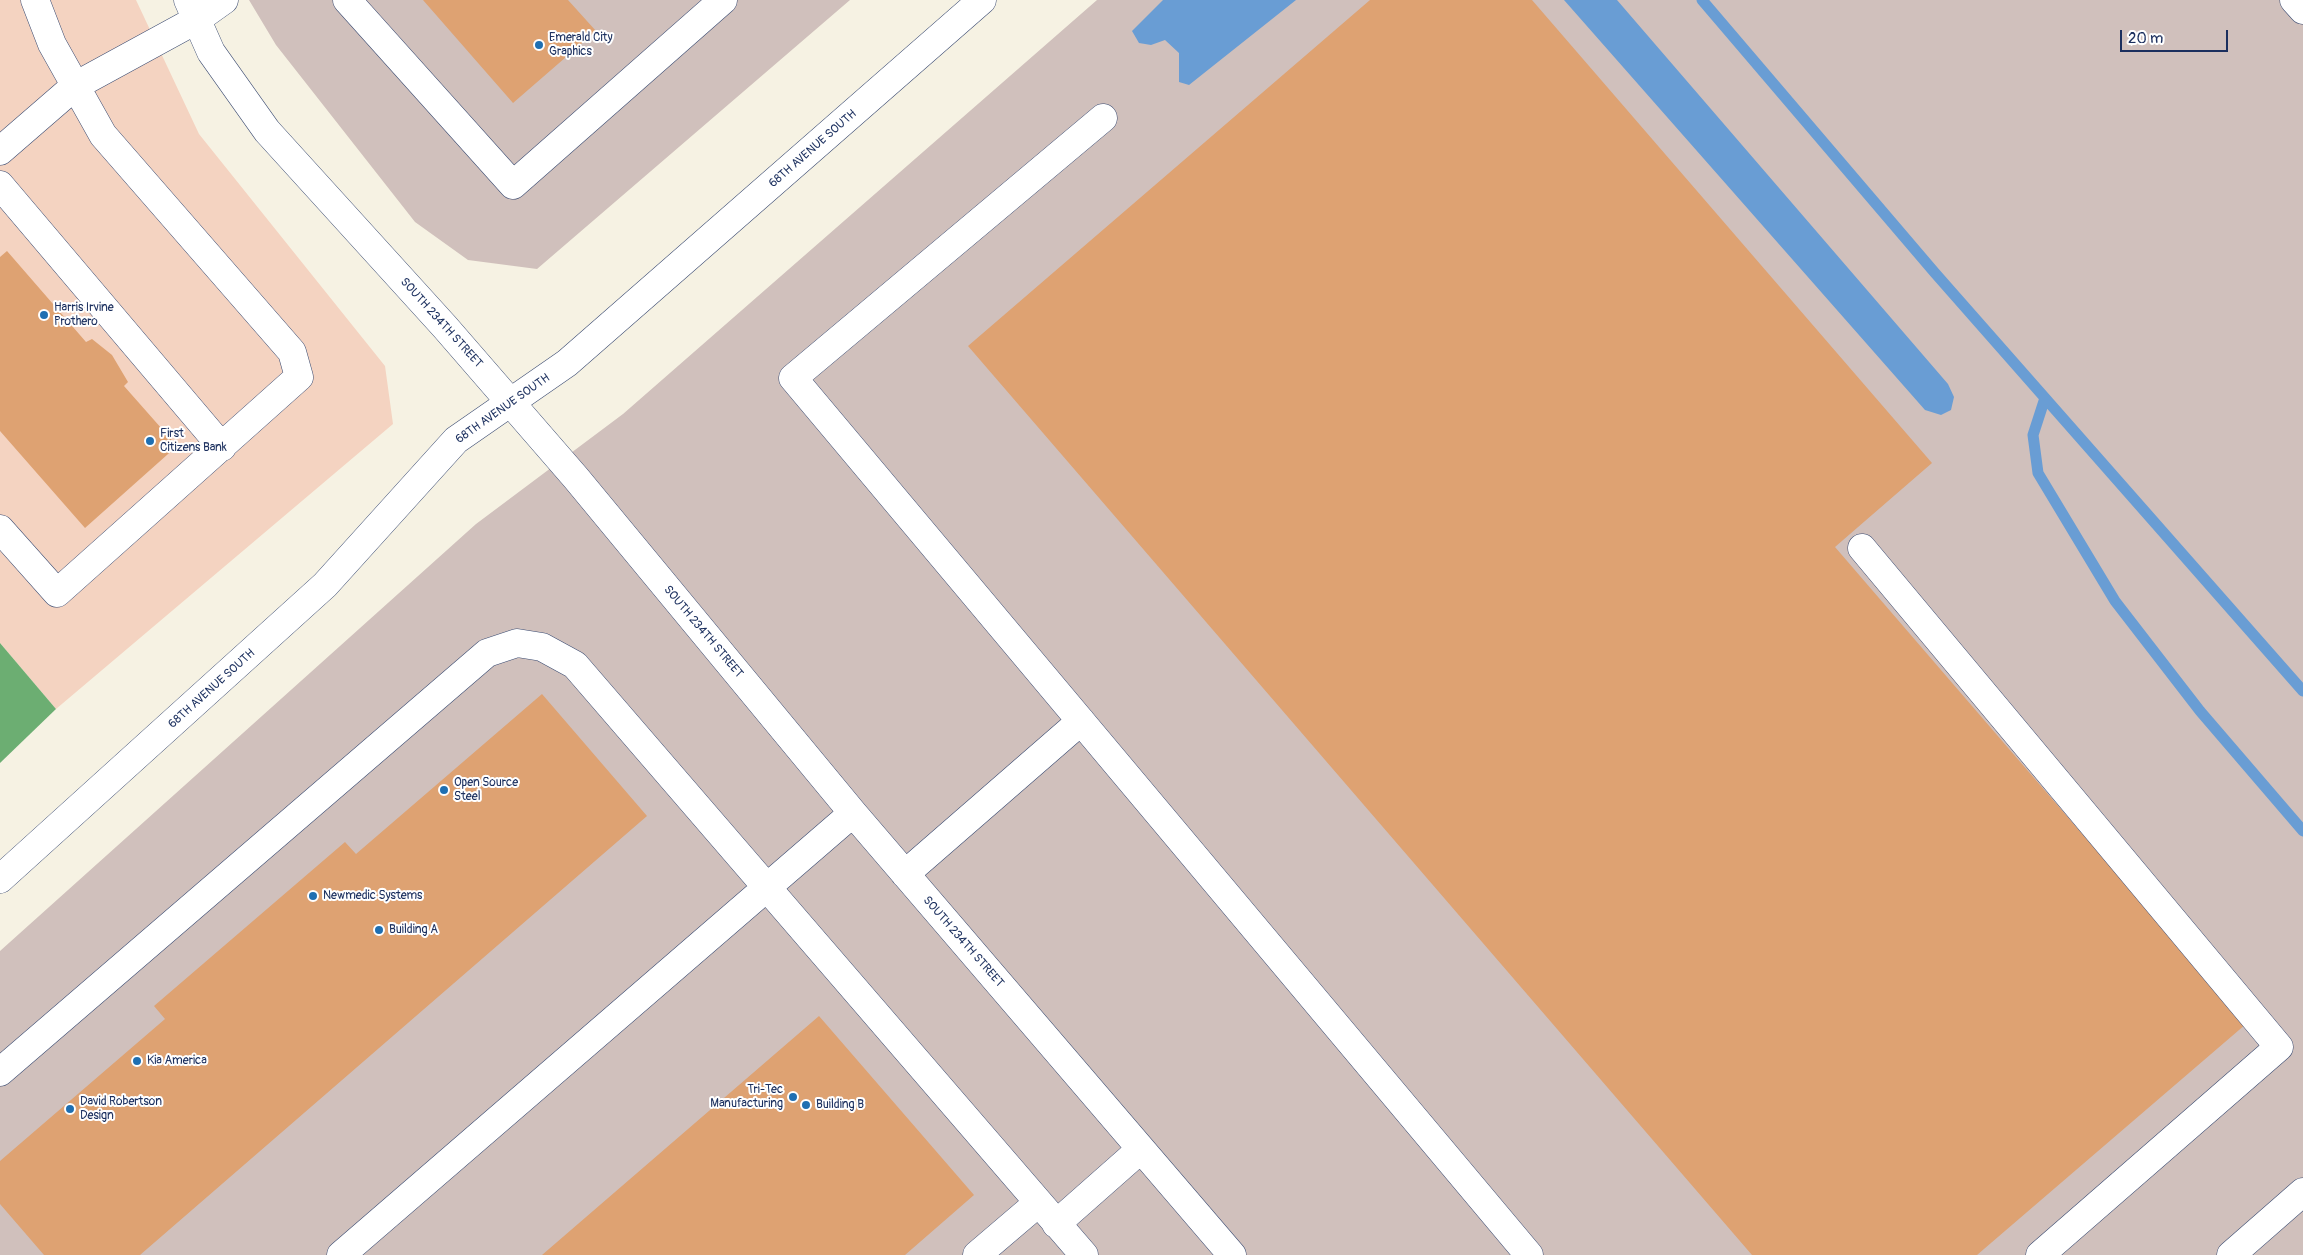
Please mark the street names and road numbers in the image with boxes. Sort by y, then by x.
street label: 68TH AVENUE SOUTH [766,107,860,191]
street label: SOUTH 234TH STREET [397,275,485,371]
street label: 68TH AVENUE SOUTH [453,371,553,447]
street label: SOUTH 234TH STREET [660,583,746,681]
street label: 68TH AVENUE SOUTH [166,646,258,732]
street label: SOUTH 234TH STREET [920,893,1006,991]

